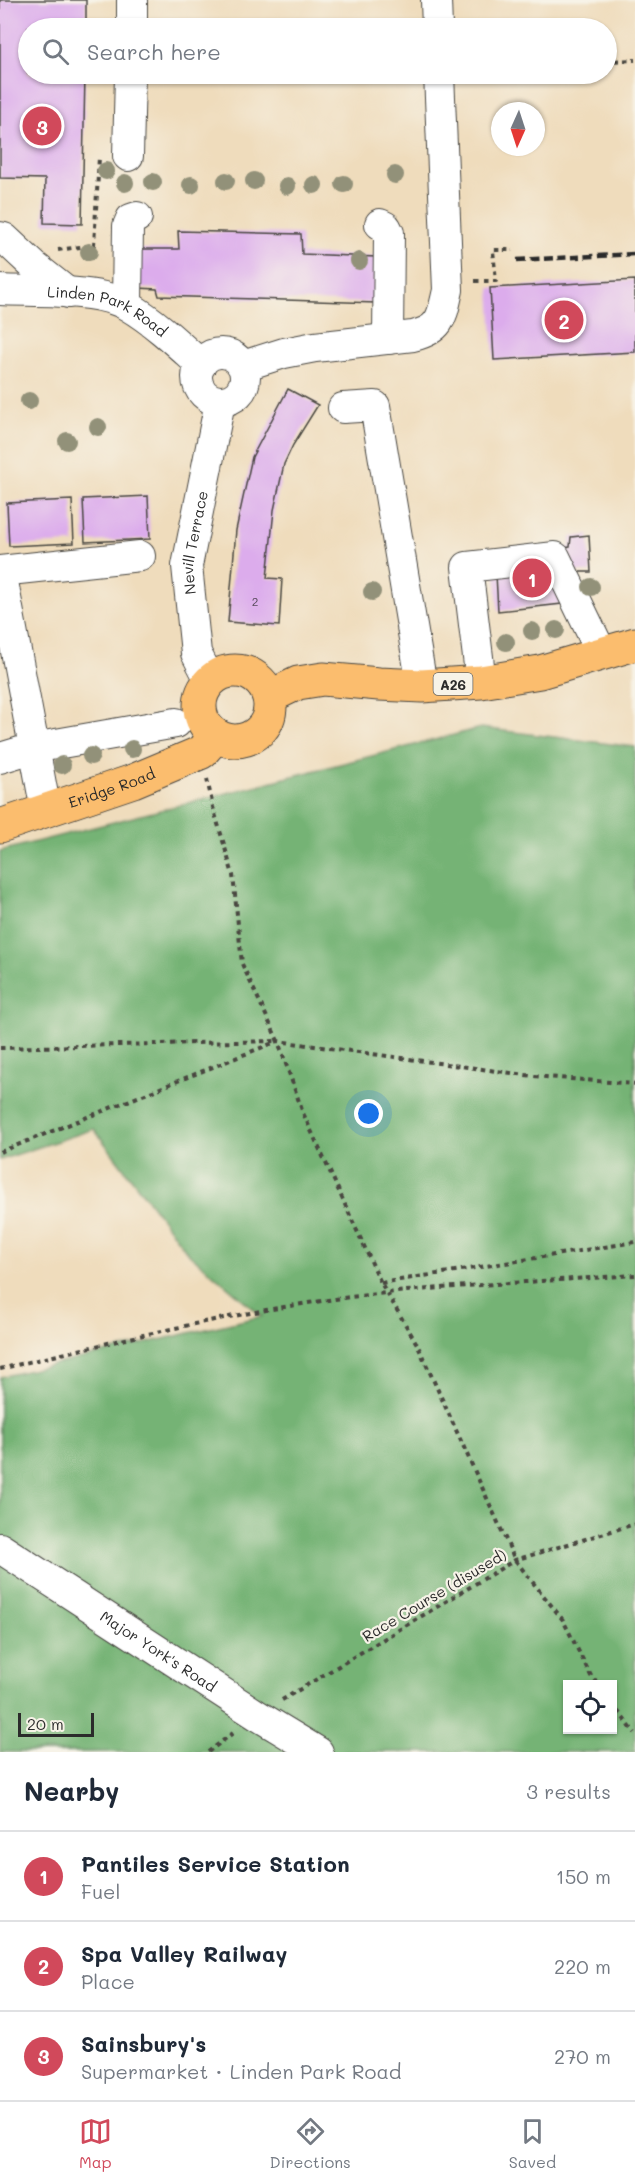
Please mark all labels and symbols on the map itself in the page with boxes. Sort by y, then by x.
north arrow [491,102,545,156]
pin: 3 [22,104,62,148]
street label: Linden Park Road [47,281,172,341]
pin: 2 [544,298,584,342]
street label: Nevill Terrace [177,489,212,596]
pin: 1 [512,556,552,600]
house number: 2 [252,593,258,609]
road number: A26 [434,673,472,695]
street label: Eridge Road [66,763,158,812]
your location [354,1099,383,1128]
street label: Race Course (disused) [358,1544,510,1646]
street label: Major York's Road [97,1606,220,1696]
scale bar [18,1710,94,1738]

